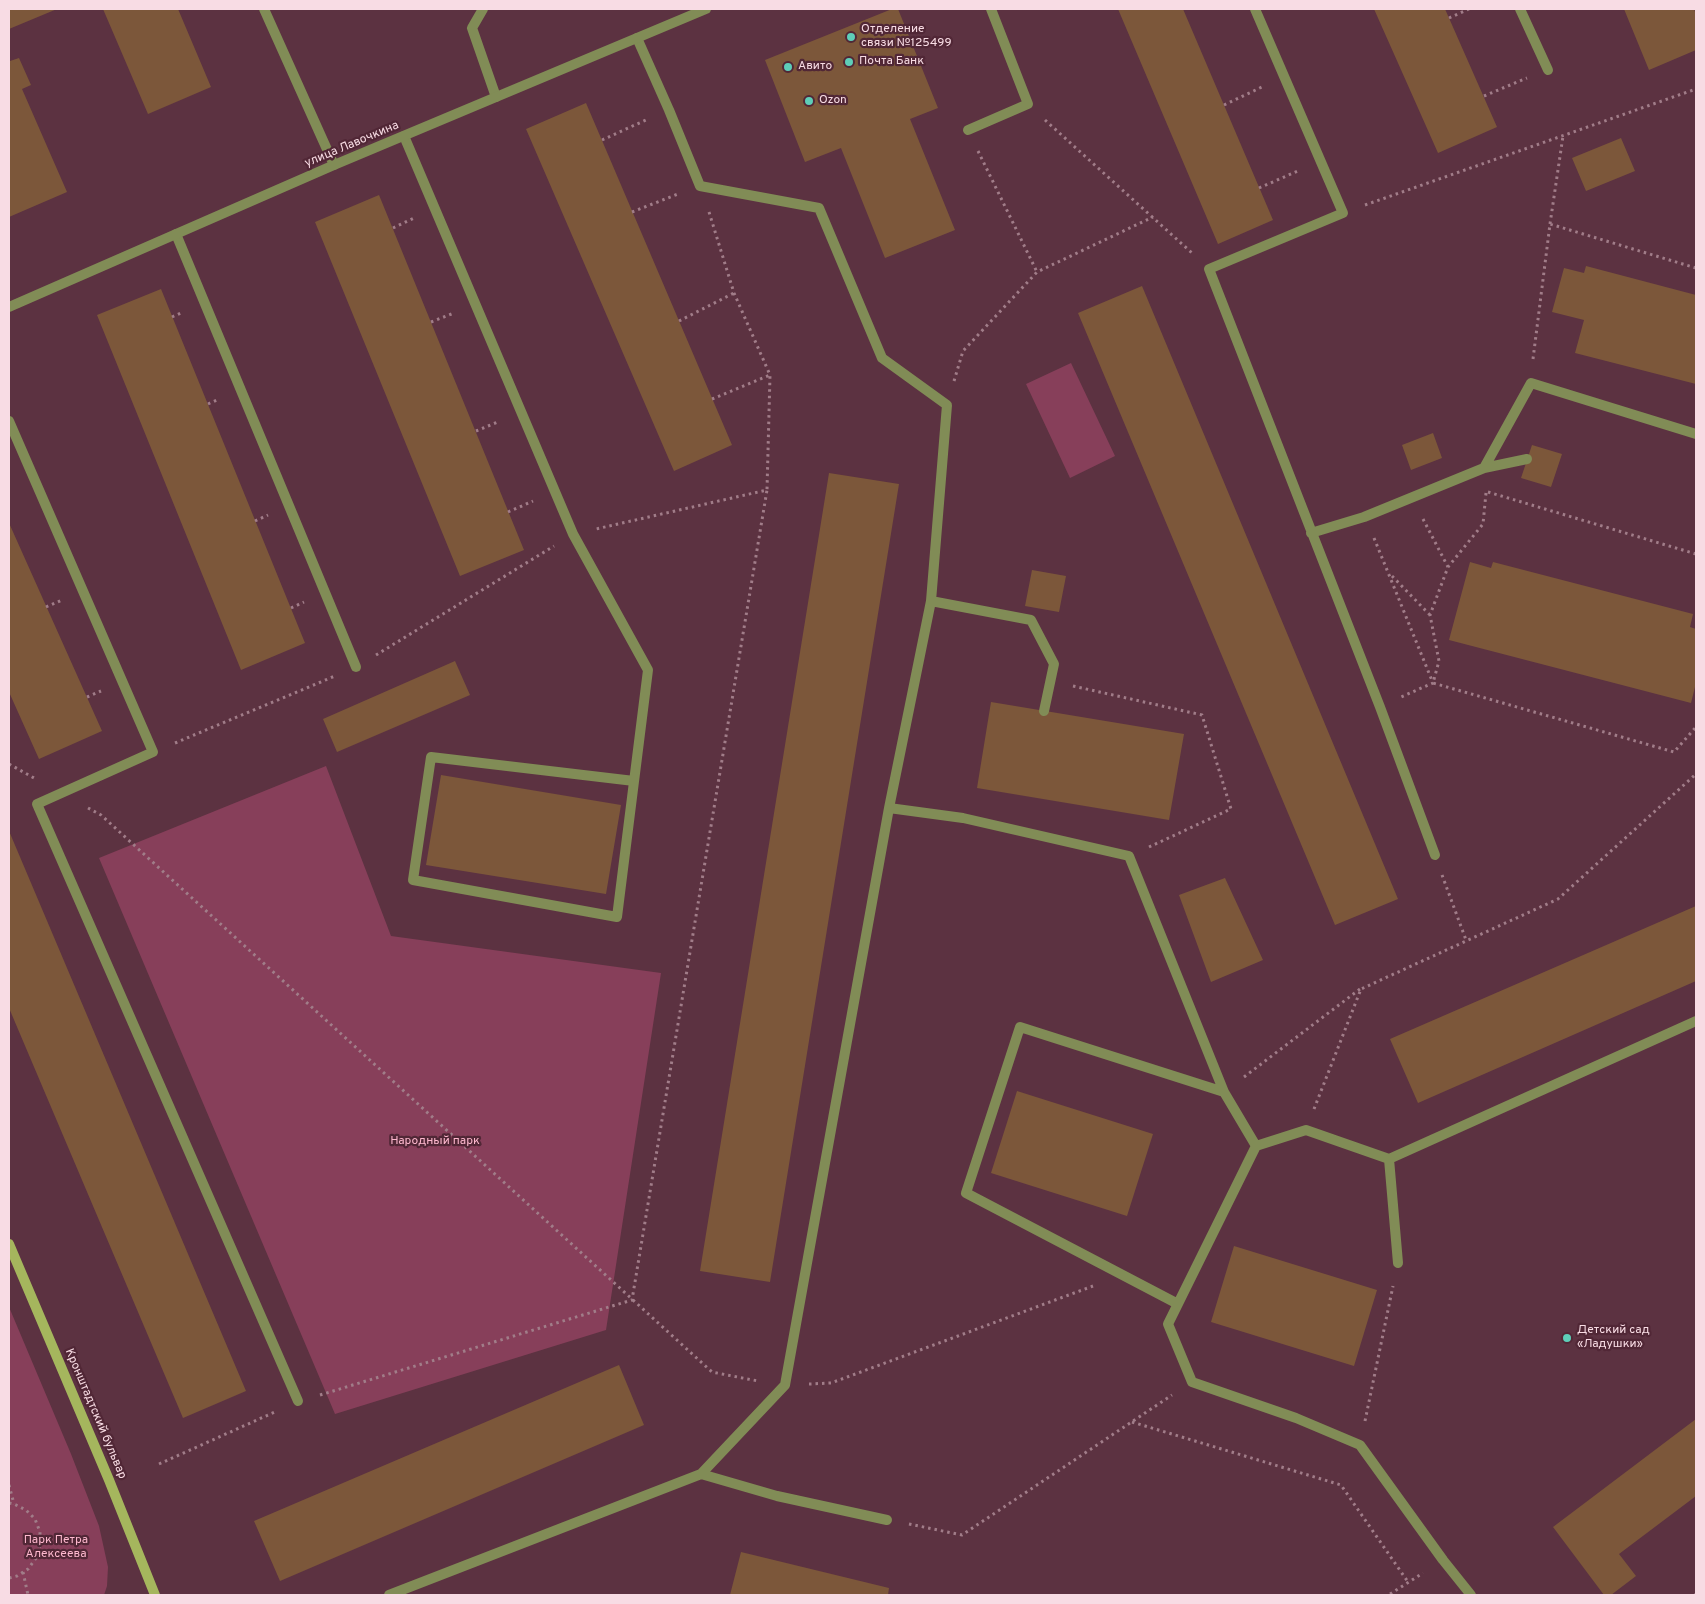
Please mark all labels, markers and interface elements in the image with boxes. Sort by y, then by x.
place label: Отделение связи №125499 [861,23,952,51]
marker: Отделение связи №125499 [845,31,857,43]
place label: Почта Банк [859,55,924,69]
marker: Почта Банк [843,56,855,68]
place label: Авито [798,60,832,74]
marker: Авито [782,61,794,73]
place label: Ozon [819,94,847,108]
marker: Ozon [803,95,815,107]
street label: улица Лавочкина [303,119,401,171]
park label: Народный парк [390,1135,480,1149]
place label: Детский сад «Ладушки» [1577,1324,1650,1352]
marker: Детский сад «Ладушки» [1561,1332,1573,1344]
street label: Кронштадтский бульвар [61,1347,129,1481]
park label: Парк Петра Алексеева [24,1534,88,1562]

